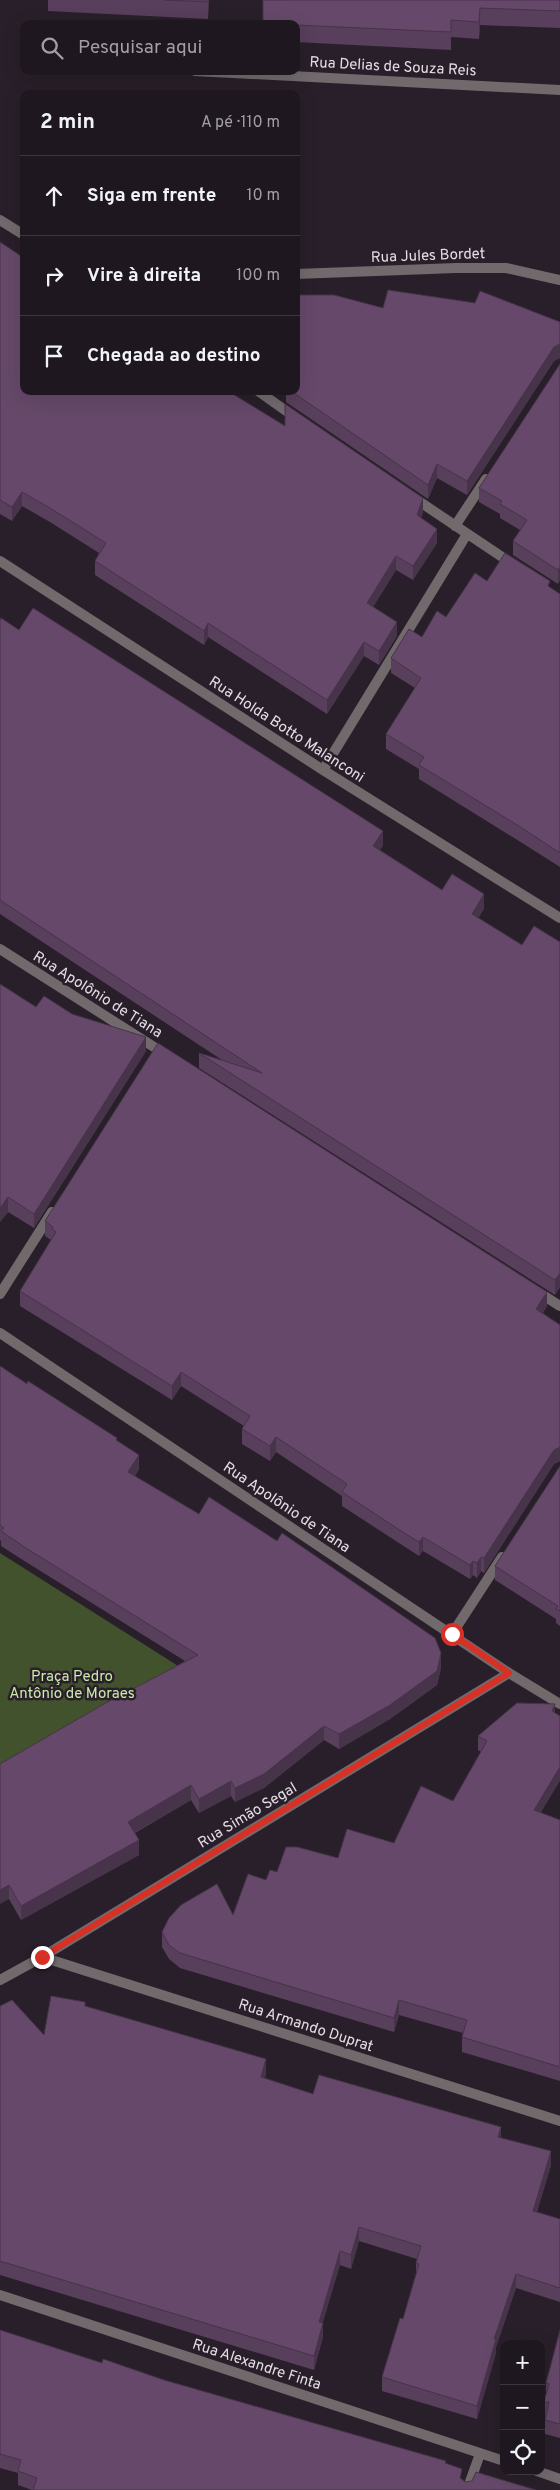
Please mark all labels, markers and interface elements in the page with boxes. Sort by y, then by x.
search box [20,20,300,75]
icon: search [38,34,66,62]
text: Pesquisar aqui [78,36,202,60]
street label: Rua Delias de Souza Reis [309,54,477,81]
text: 2 min [40,109,95,136]
text: A pé · 110 m [201,113,280,133]
icon: ahead [40,182,68,210]
text: Siga em frente [87,184,216,208]
text: 10 m [246,186,280,206]
street label: Rua Jules Bordet [370,245,486,268]
icon: right [40,262,68,290]
text: Vire à direita [87,264,201,288]
text: 100 m [236,266,280,286]
icon: arrive [40,342,68,370]
text: Chegada ao destino [87,344,261,368]
street label: Rua Holda Botto Malanconi [205,673,368,788]
street label: Rua Apolônio de Tiana [29,948,166,1043]
street label: Rua Apolônio de Tiana [219,1459,353,1558]
route start [441,1623,464,1646]
park label: Praça Pedro Antônio de Moraes [9,1668,135,1704]
street label: Rua Simão Segal [195,1779,301,1853]
route end [31,1946,54,1969]
street label: Rua Armando Duprat [236,1996,376,2057]
street label: Rua Alexandre Finta [190,2336,323,2395]
map controls [500,2340,545,2475]
button: + [500,2340,545,2385]
button: − [500,2385,545,2430]
button: locate [500,2430,545,2475]

